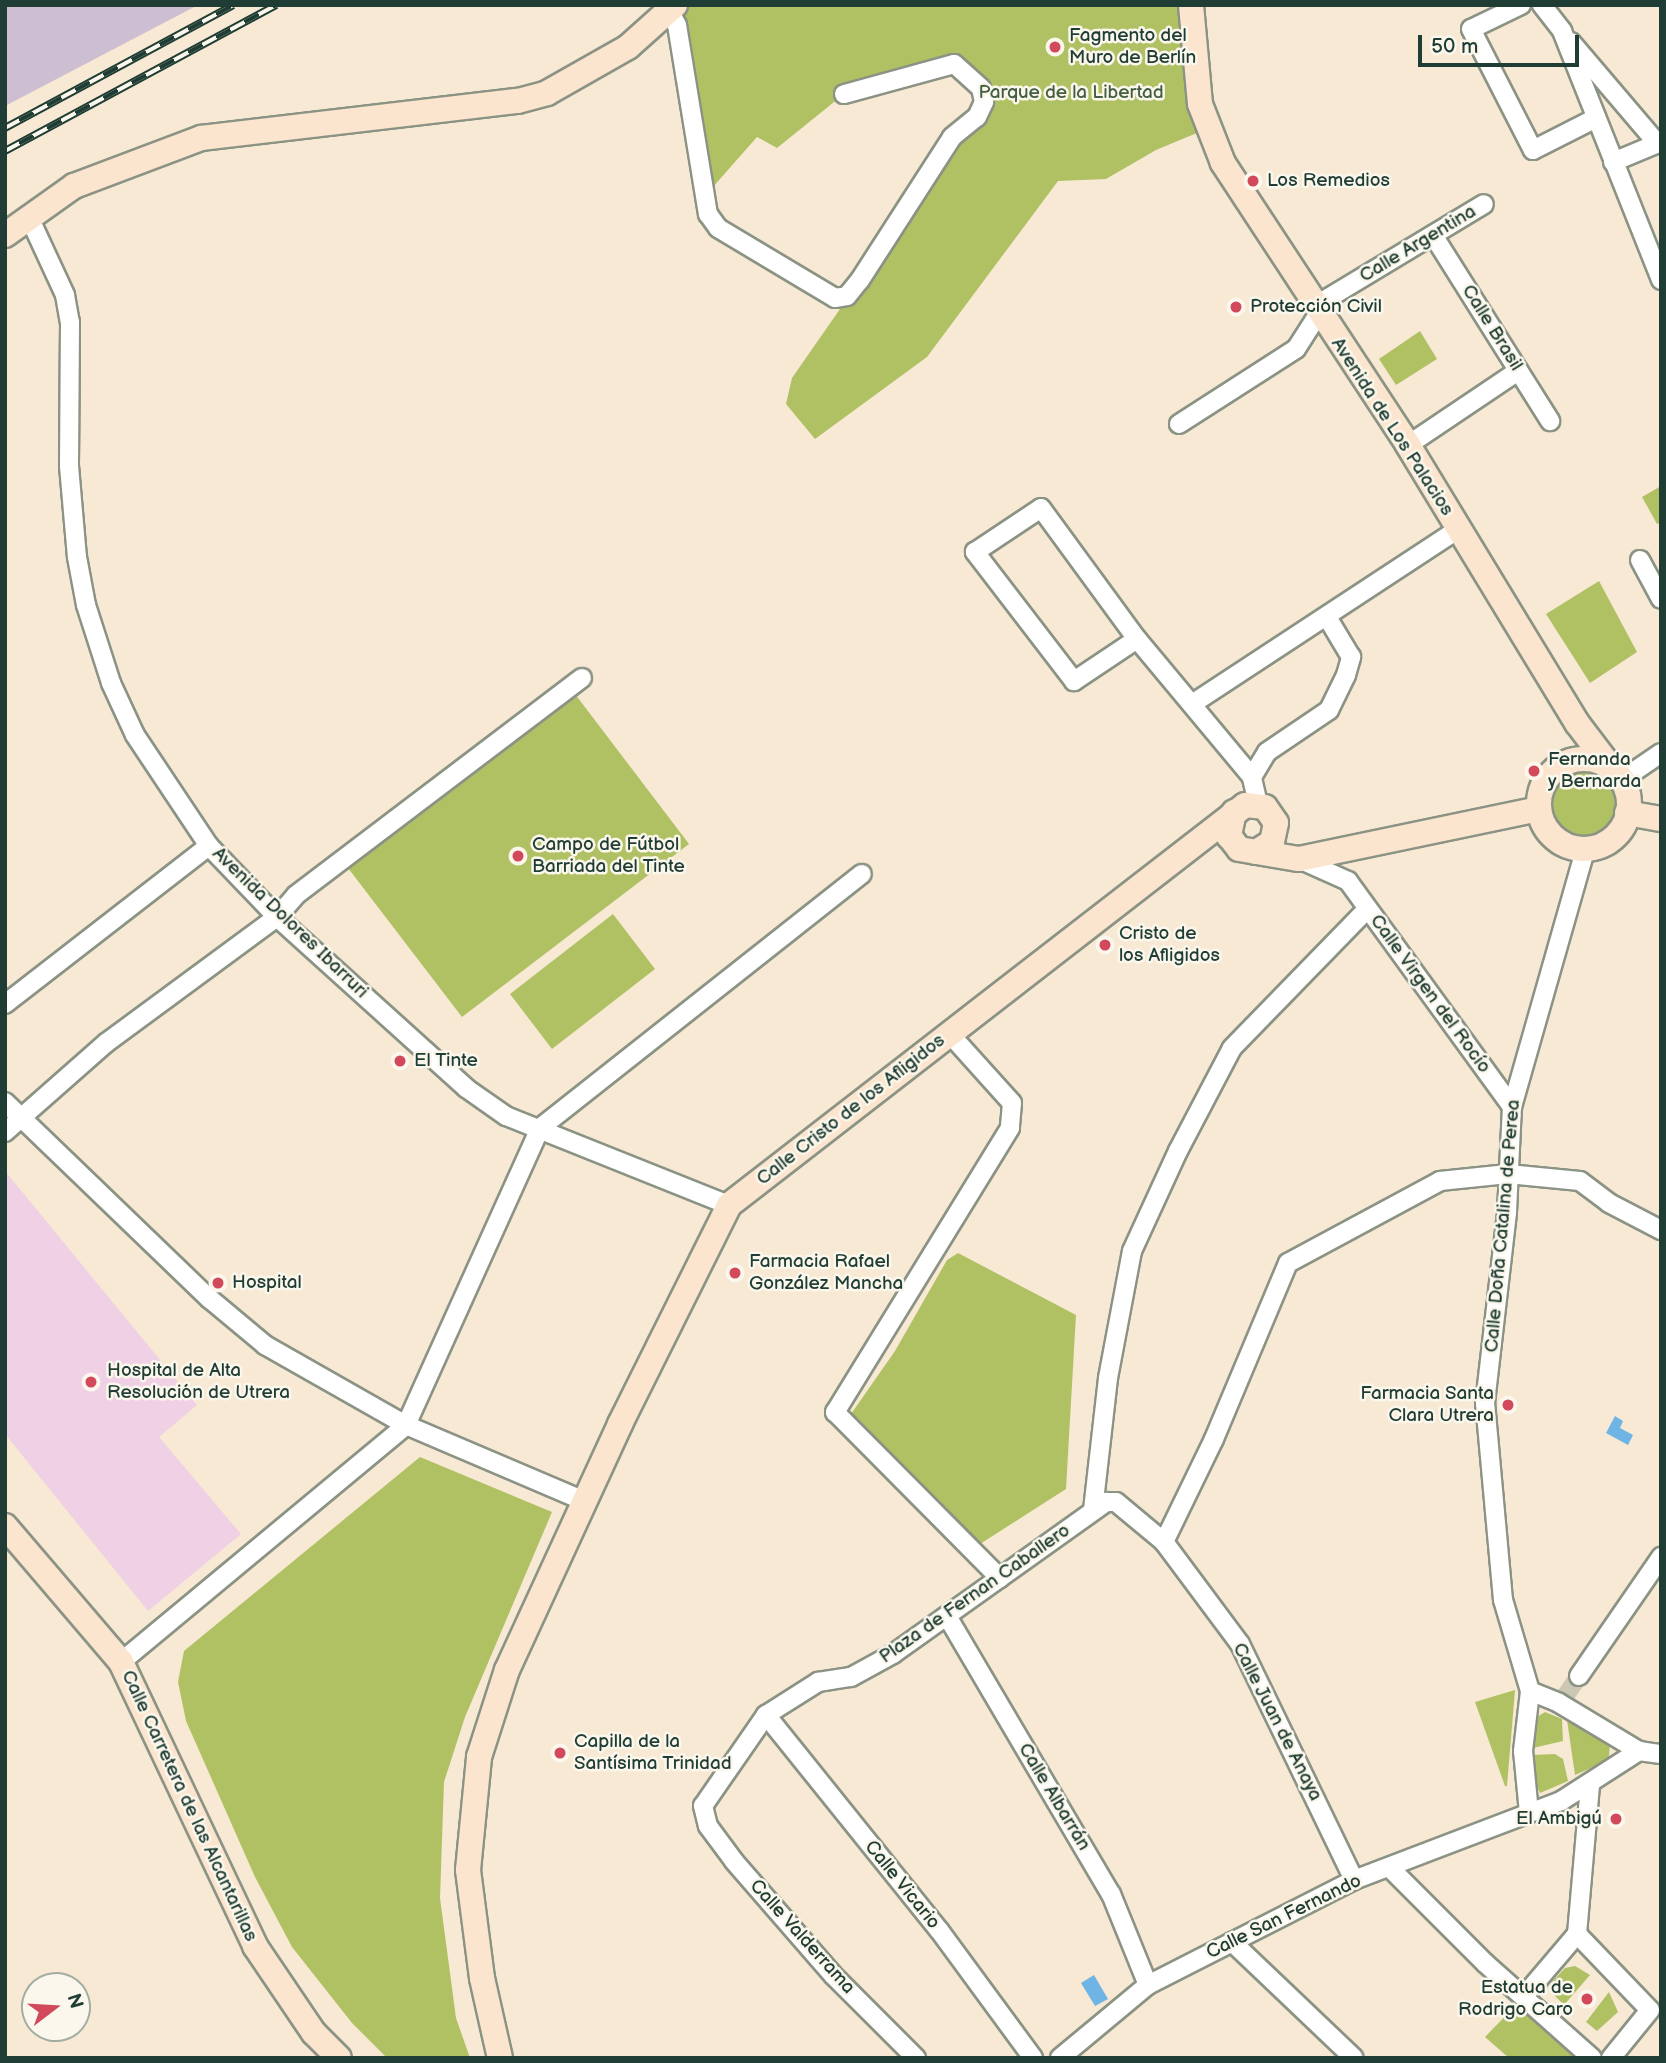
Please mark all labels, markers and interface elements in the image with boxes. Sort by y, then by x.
scale bar [1421,21,1582,65]
place label: Fagmento del Muro de Berlín [1069,25,1196,69]
text: 50 m [1431,34,1478,59]
marker: Fagmento del Muro de Berlín [1047,39,1063,55]
park label: Parque de la Libertad [978,82,1164,104]
place label: Los Remedios [1267,170,1390,192]
marker: Los Remedios [1245,173,1261,189]
street label: Calle Argentina [1356,200,1480,288]
street label: Calle Brasil [1457,281,1527,375]
place label: Protección Civil [1250,296,1382,318]
marker: Protección Civil [1228,299,1244,315]
street label: Avenida de Los Palacios [1326,334,1458,520]
place label: Fernanda y Bernarda [1548,749,1642,793]
marker: Fernanda y Bernarda [1526,763,1542,779]
place label: Campo de Fútbol Barriada del Tinte [532,834,685,878]
street label: Avenida Dolores Ibarruri [207,843,373,1003]
marker: Campo de Fútbol Barriada del Tinte [510,848,526,864]
street label: Calle Virgen del Rocío [1365,910,1495,1078]
place label: Cristo de los Afligidos [1119,923,1220,967]
marker: Cristo de los Afligidos [1097,937,1113,953]
street label: Calle Cristo de los Afligidos [752,1029,950,1191]
place label: El Tinte [414,1050,478,1072]
marker: El Tinte [392,1053,408,1069]
street label: Calle Doña Catalina de Perea [1481,1099,1525,1353]
place label: Farmacia Rafael González Mancha [749,1251,903,1295]
marker: Farmacia Rafael González Mancha [727,1265,743,1281]
place label: Hospital [232,1272,302,1294]
marker: Hospital [210,1275,226,1291]
place label: Hospital de Alta Resolución de Utrera [107,1360,290,1404]
marker: Hospital de Alta Resolución de Utrera [81,1372,101,1392]
place label: Farmacia Santa Clara Utrera [1360,1383,1494,1427]
marker: Farmacia Santa Clara Utrera [1500,1397,1516,1413]
street label: Plaza de Fernan Caballero [875,1519,1075,1669]
street label: Calle Juan de Anaya [1227,1639,1327,1805]
street label: Calle Carretera de las Alcantarillas [116,1667,262,1945]
place label: Capilla de la Santísima Trinidad [574,1731,732,1775]
street label: Calle Albarrán [1013,1739,1095,1855]
marker: Capilla de la Santísima Trinidad [552,1745,568,1761]
place label: El Ambigú [1516,1808,1602,1830]
marker: El Ambigú [1608,1811,1624,1827]
street label: Calle Vicario [859,1836,945,1934]
street label: Calle San Fernando [1203,1870,1365,1964]
street label: Calle Valderrama [744,1875,860,1999]
north arrow [21,1972,91,2042]
place label: Estatua de Rodrigo Caro [1458,1977,1573,2021]
text: N [62,1991,88,2011]
marker: Estatua de Rodrigo Caro [1579,1991,1595,2007]

